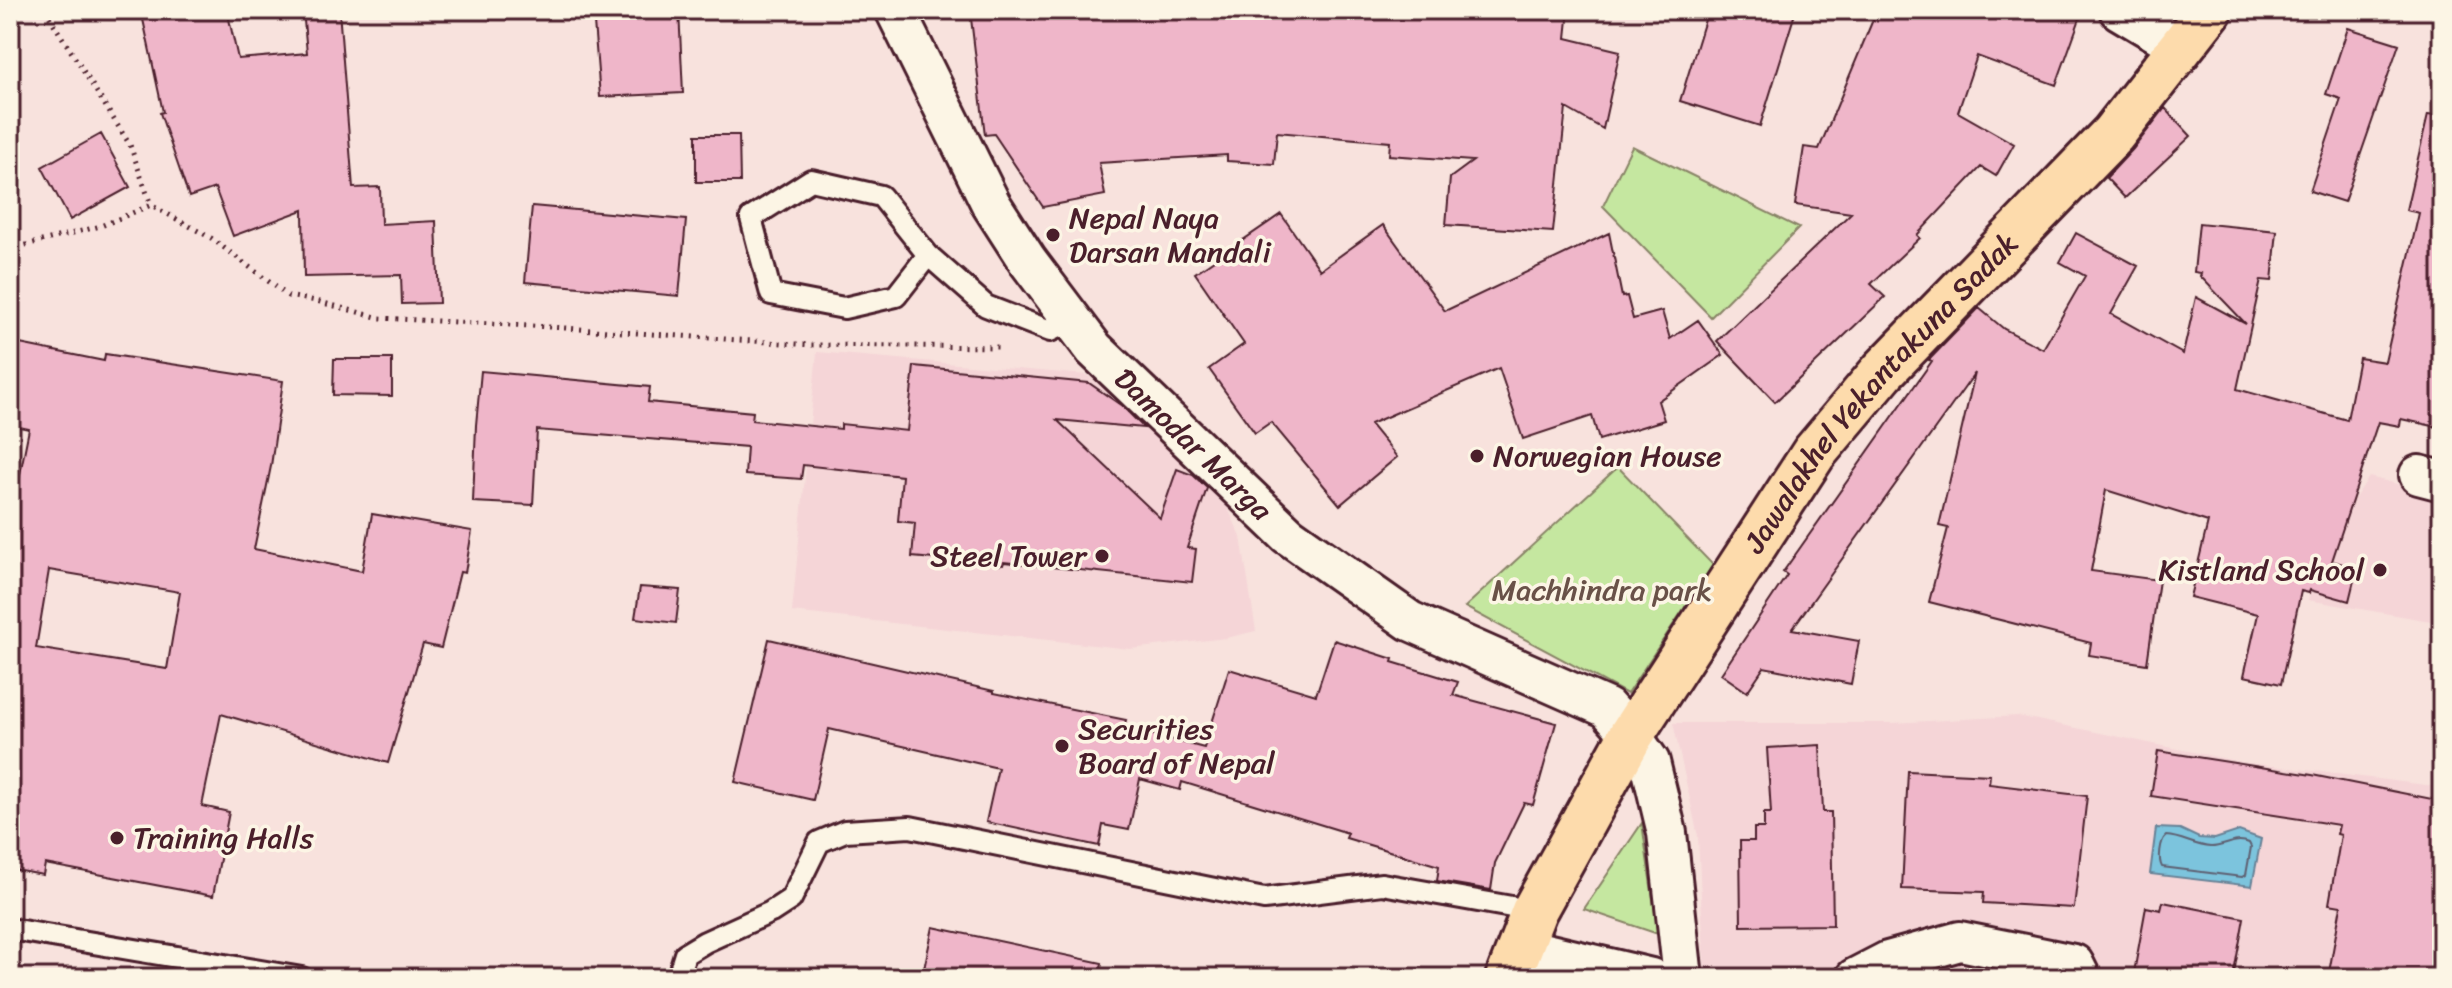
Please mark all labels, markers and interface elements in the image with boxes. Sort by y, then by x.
place label: Nepal Naya Darsan Mandali [1069,191,1272,279]
street label: Jawalakhel Yekantakuna Sadak [1728,219,2032,565]
marker: Nepal Naya Darsan Mandali [1044,226,1062,244]
street label: Damodar Marga [1101,354,1286,535]
place label: Norwegian House [1493,429,1722,483]
marker: Norwegian House [1468,447,1486,465]
place label: Steel Tower [930,529,1088,583]
place label: Kistland School [2159,543,2365,597]
marker: Steel Tower [1093,547,1111,565]
marker: Kistland School [2371,561,2389,579]
park label: Machhindra park [1492,563,1712,617]
place label: Securities Board of Nepal [1078,702,1276,790]
marker: Securities Board of Nepal [1053,737,1071,755]
place label: Training Halls [133,811,314,865]
marker: Training Halls [108,829,126,847]

